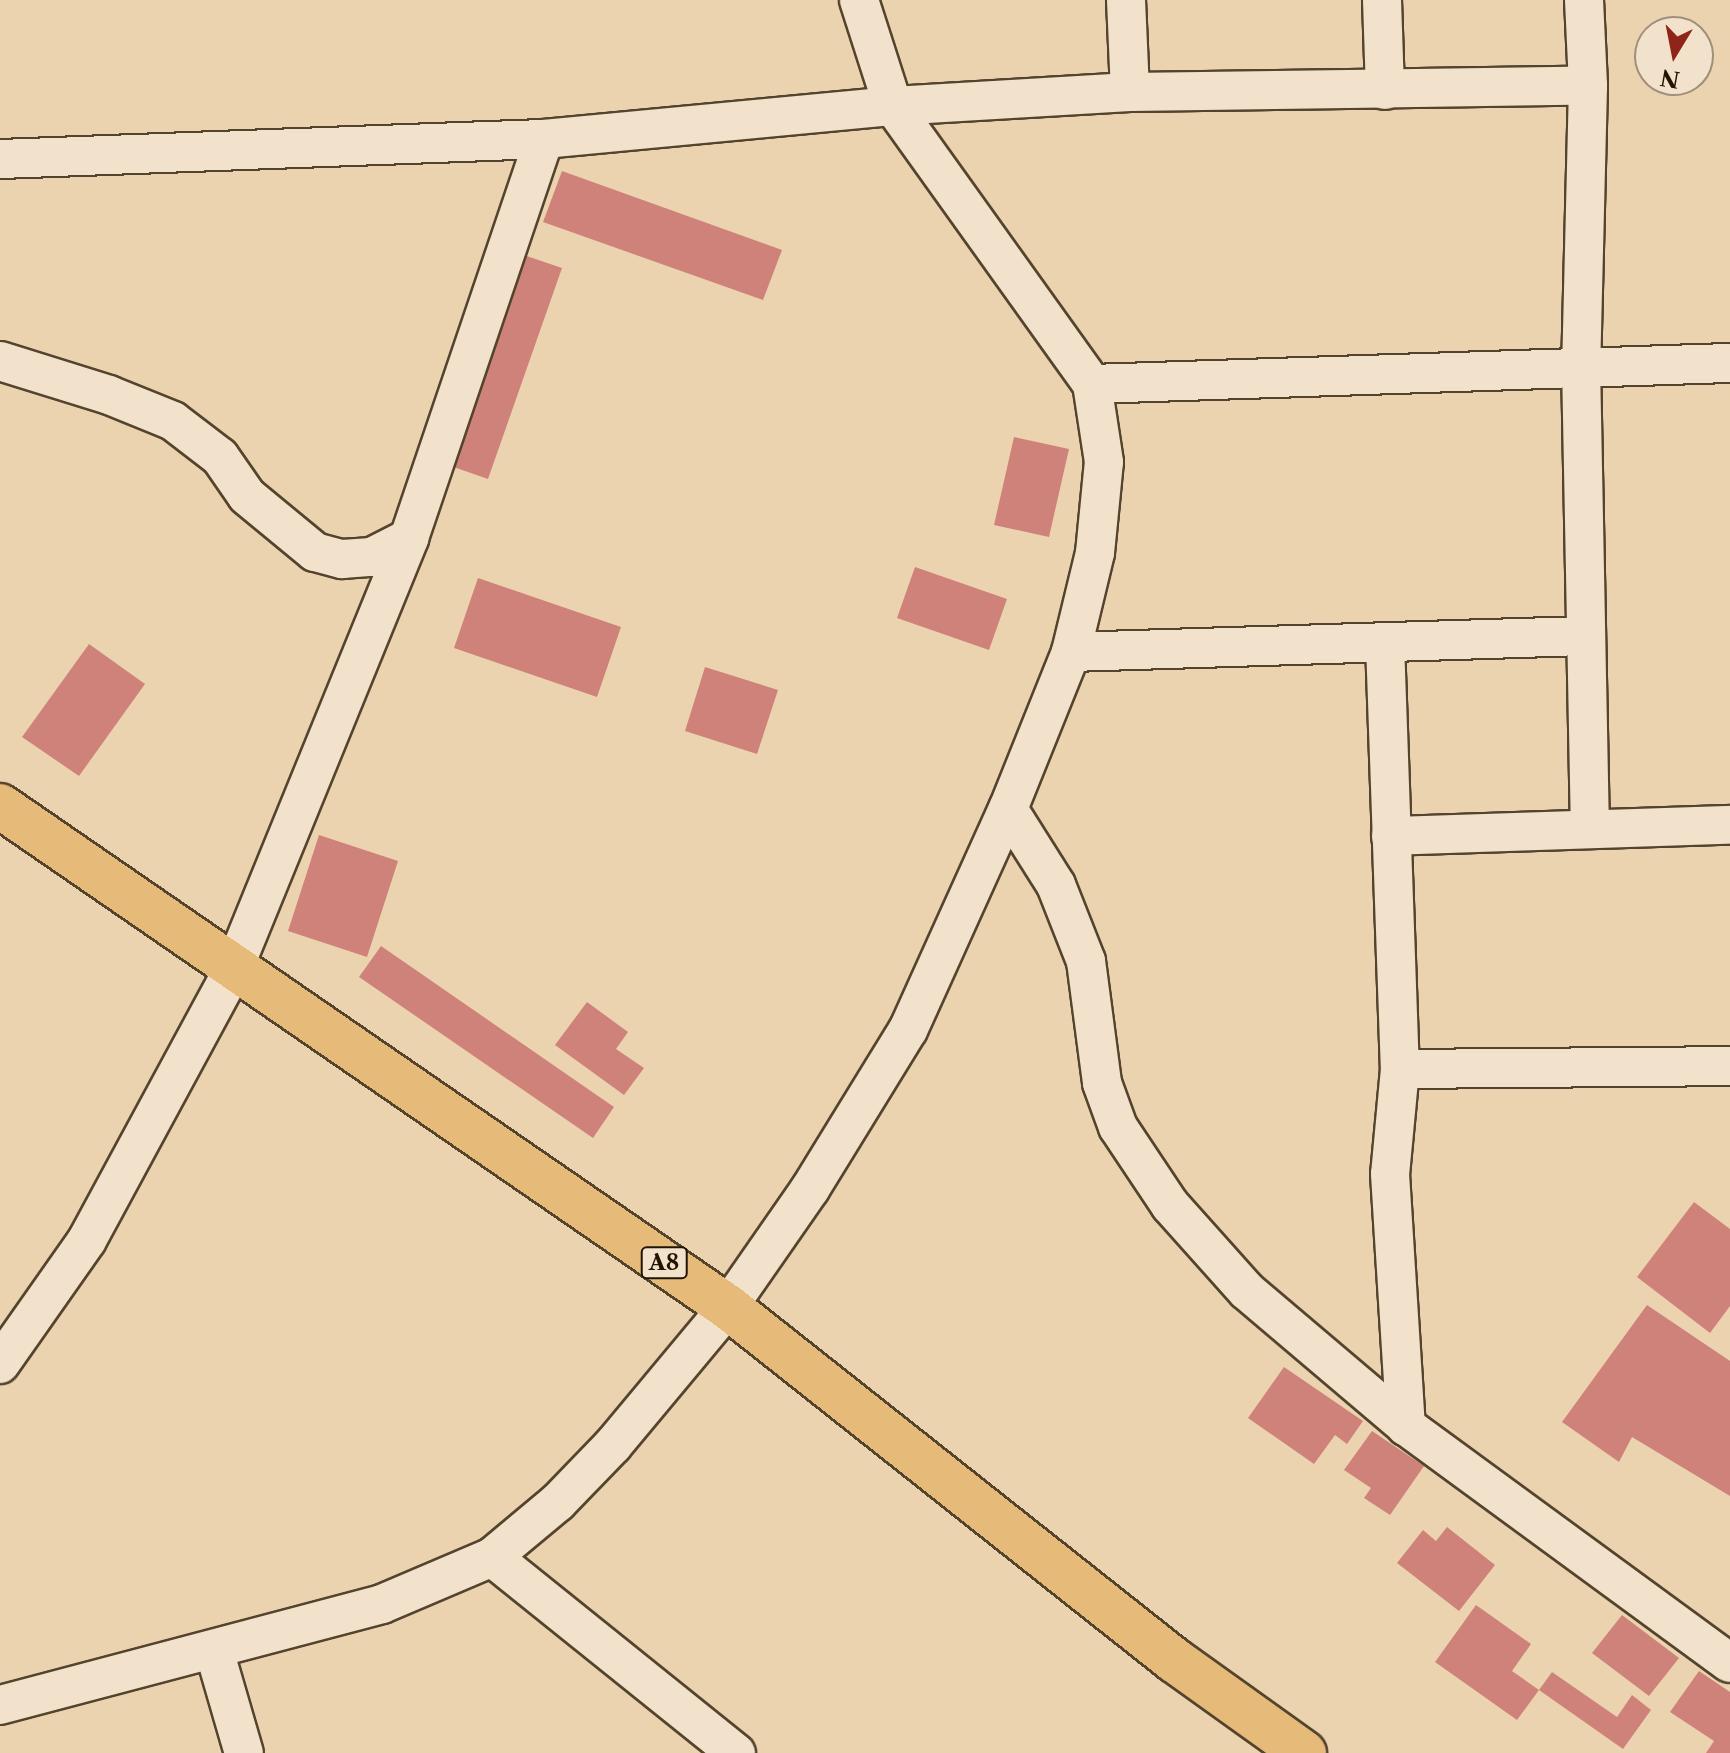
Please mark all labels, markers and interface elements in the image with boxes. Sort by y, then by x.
north arrow [1634,16,1714,96]
text: N [1658,63,1682,93]
road number: A8 [640,1245,688,1281]

